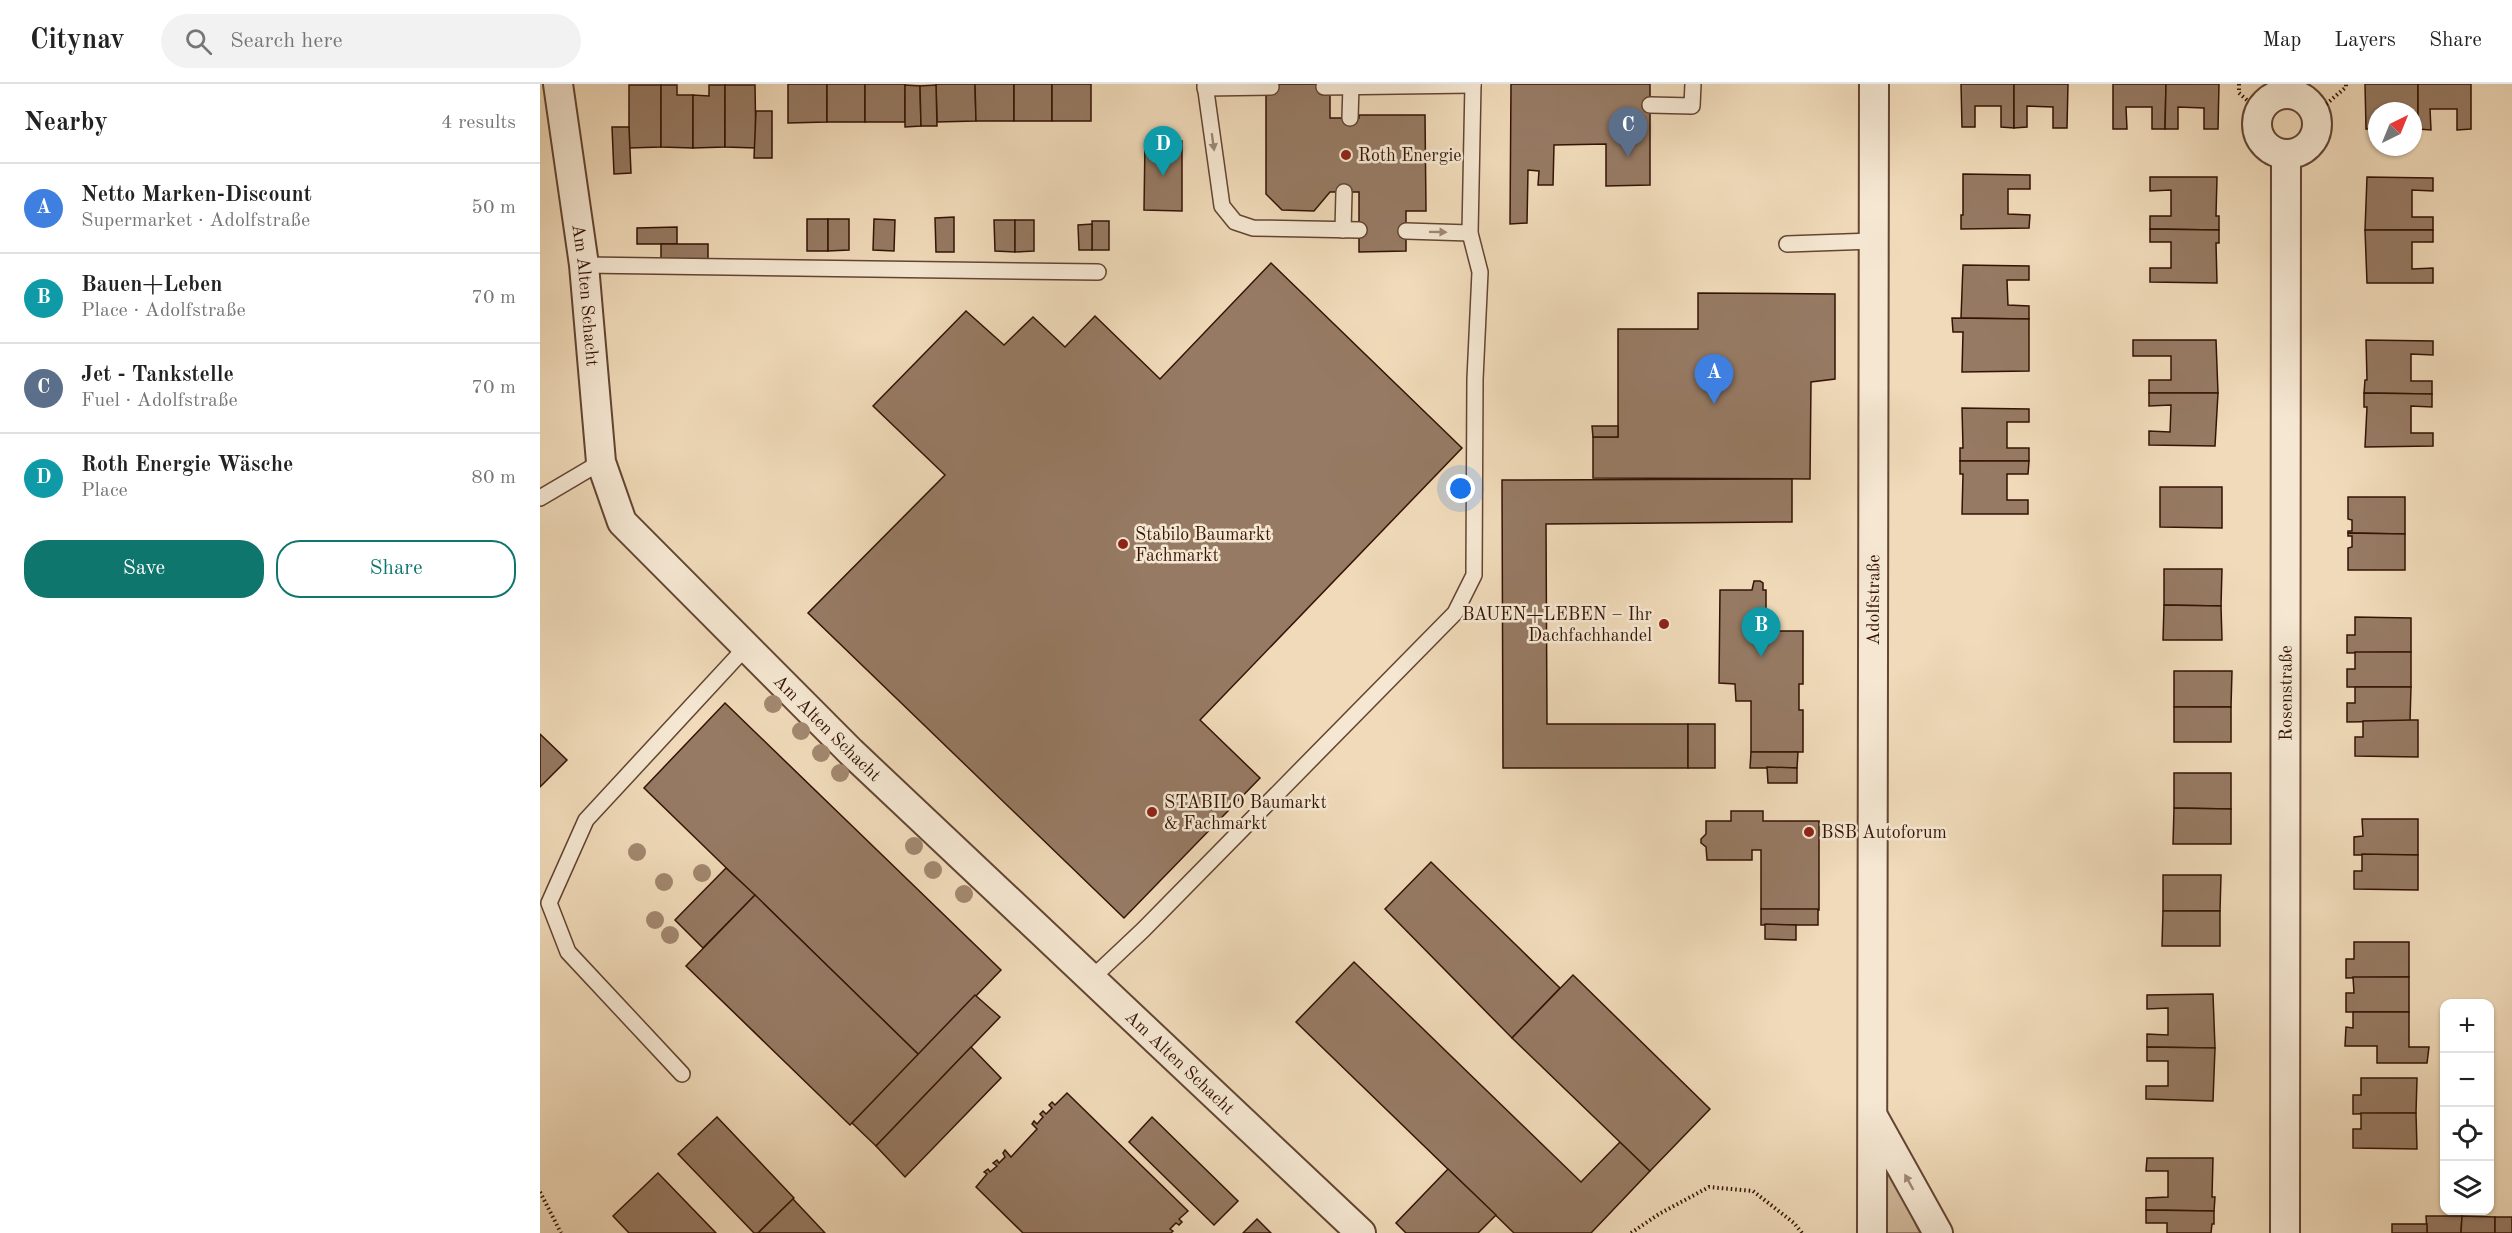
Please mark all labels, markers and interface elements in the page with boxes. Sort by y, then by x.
search box [161,14,581,68]
icon: search [182,25,215,58]
text: Citynav [30,27,125,55]
text: Search here [230,30,343,52]
text: Map [2262,30,2301,51]
text: Layers [2334,30,2396,51]
text: Share [2429,30,2482,51]
north arrow [2368,102,2422,156]
pin: C [1608,107,1648,157]
text: Nearby [24,110,108,136]
text: 4 results [441,113,516,133]
pin: D [1144,126,1182,176]
one-way arrow [1209,132,1218,151]
place label: Roth Energie [1358,147,1462,165]
marker: Roth Energie [1339,148,1353,162]
text: Netto Marken-Discount [81,184,312,206]
text: A [36,198,51,218]
text: 50 m [471,198,516,218]
text: Supermarket · Adolfstraße [81,211,310,231]
street label: Am Alten Schacht [568,223,601,367]
one-way arrow [1429,227,1448,237]
text: Bauen+Leben [81,274,223,296]
text: B [36,288,51,308]
text: 70 m [471,288,516,308]
text: Place · Adolfstraße [81,301,246,321]
pin: A [1694,354,1734,404]
text: Jet - Tankstelle [81,364,234,386]
text: C [37,378,50,398]
text: 70 m [471,378,516,398]
text: Fuel · Adolfstraße [81,391,238,411]
text: Roth Energie Wäsche [81,454,293,476]
text: D [36,468,51,488]
text: 80 m [471,468,516,488]
your location [1446,474,1475,503]
text: Place [81,481,128,501]
place label: Stabilo Baumarkt Fachmarkt [1135,526,1271,565]
marker: Stabilo Baumarkt Fachmarkt [1116,537,1130,551]
button: Save [24,540,264,598]
button: Share [276,540,516,598]
street label: Adolfstraße [1865,554,1883,646]
place label: BAUEN+LEBEN – Ihr Dachfachhandel [1462,606,1653,645]
pin: B [1742,608,1780,657]
marker: BAUEN+LEBEN – Ihr Dachfachhandel [1657,617,1671,631]
street label: Rosenstraße [2277,645,2296,741]
street label: Am Alten Schacht [770,672,884,785]
place label: STABILO Baumarkt & Fachmarkt [1164,794,1327,833]
marker: STABILO Baumarkt & Fachmarkt [1145,805,1159,819]
place label: BSB Autoforum [1821,824,1947,842]
marker: BSB Autoforum [1802,825,1816,839]
map controls [2440,999,2494,1215]
button: + [2440,999,2494,1053]
street label: Am Alten Schacht [1121,1007,1237,1119]
button: − [2440,1053,2494,1107]
button: locate [2440,1107,2494,1161]
button: layers [2440,1161,2494,1215]
one-way arrow [1904,1174,1915,1190]

